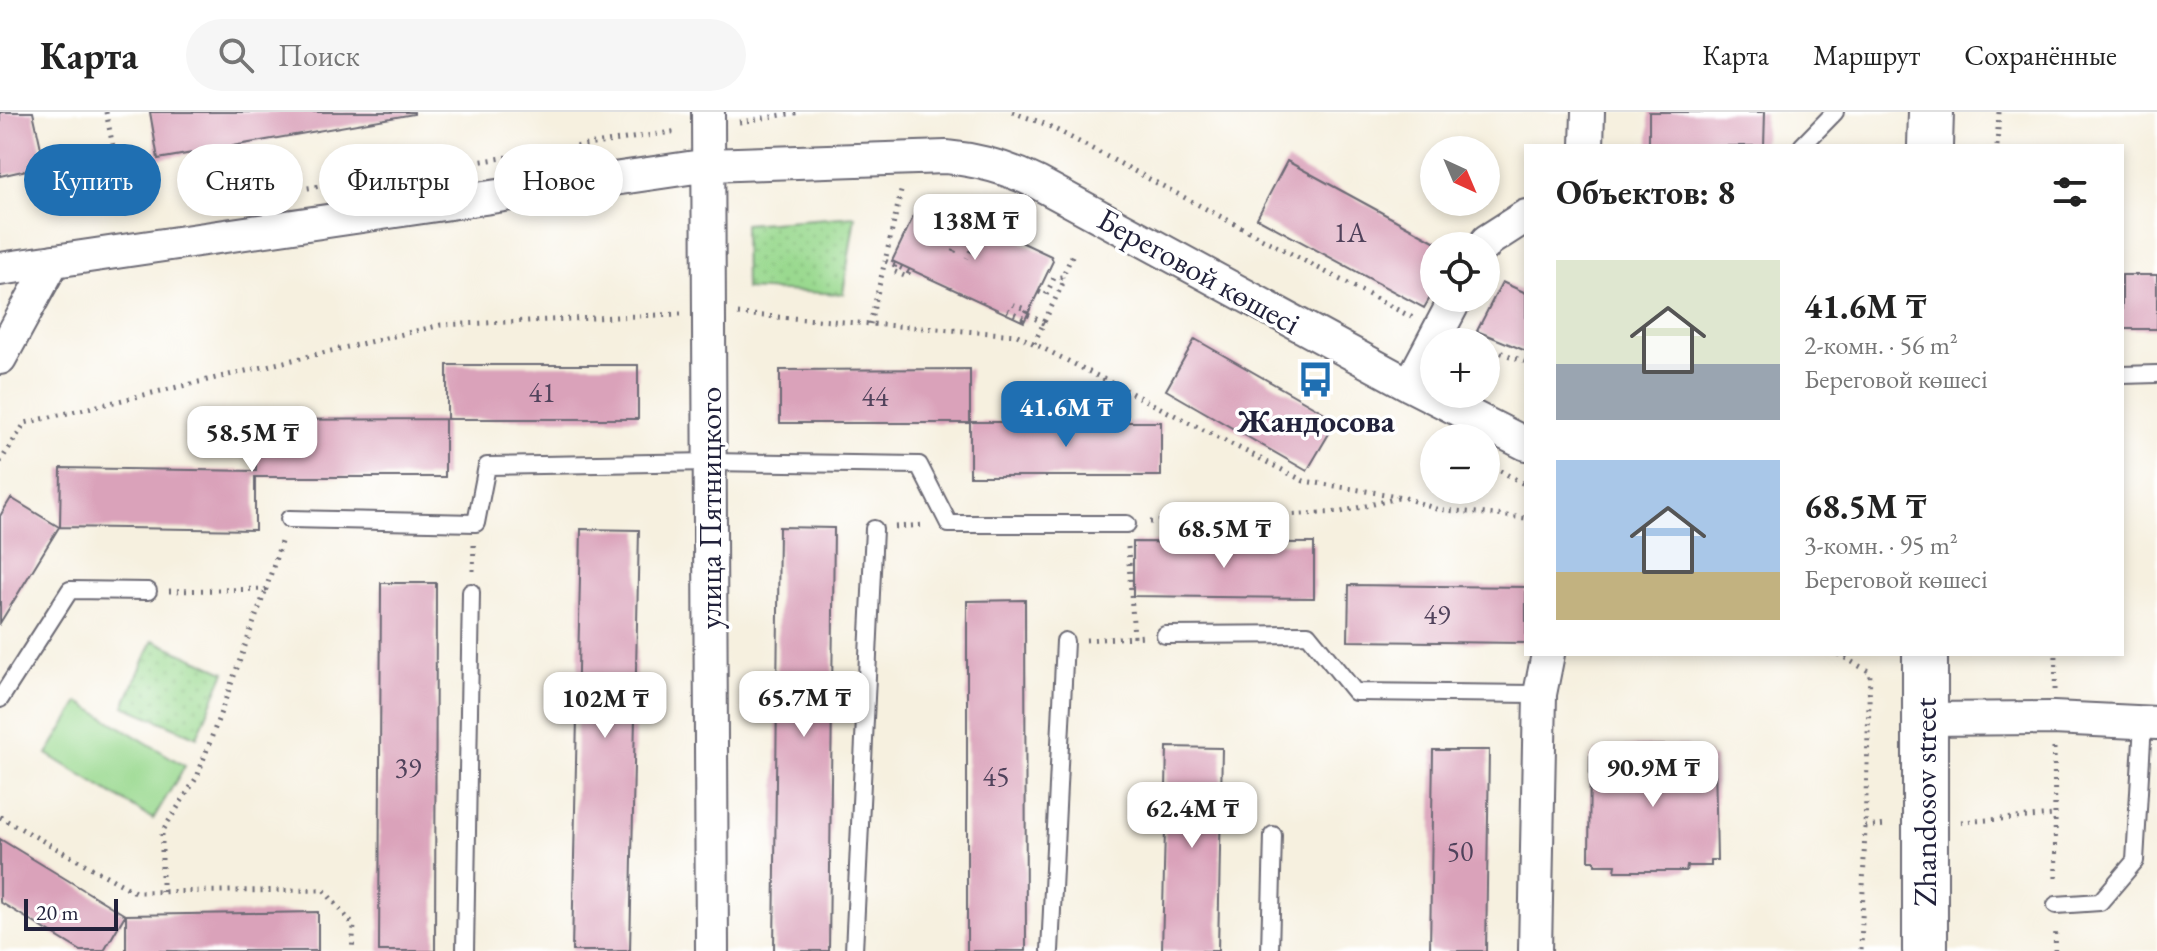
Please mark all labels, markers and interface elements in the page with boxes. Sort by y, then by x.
search box [186,19,746,91]
text: Карта [40,31,138,80]
icon: search [214,33,258,77]
text: Поиск [278,36,360,75]
text: Карта [1702,37,1769,73]
text: Маршрут [1813,37,1920,73]
text: Сохранённые [1964,37,2117,73]
north arrow [1420,136,1500,216]
map controls [1420,136,1500,504]
chip: Купить [24,144,161,216]
chip: Снять [177,144,303,216]
chip: Фильтры [319,144,478,216]
chip: Новое [494,144,623,216]
text: Объектов: 8 [1556,170,1735,214]
icon: filters [2048,170,2092,214]
pin: 138M ₸ [910,194,1040,262]
street label: Береговой көшесі [1090,198,1308,344]
text: 138M ₸ [931,203,1019,237]
house number: 1А [1334,214,1367,250]
button: locate [1420,232,1500,312]
text: 41.6M ₸ [1804,284,1926,328]
icon: home [1620,292,1716,388]
button: + [1420,328,1500,408]
text: 2-комн. · 56 m² [1804,328,1958,362]
bus stop icon: Жандосова [1297,360,1335,398]
text: Береговой көшесі [1804,362,1988,396]
house number: 41 [529,374,555,410]
house number: 44 [862,378,889,414]
pin: 41.6M ₸ [992,381,1140,449]
street label: улица Пятницкого [689,387,731,629]
text: 41.6M ₸ [1019,390,1113,424]
place label: Жандосова [1236,400,1396,442]
pin: 58.5M ₸ [178,406,326,474]
text: 58.5M ₸ [205,415,299,449]
button: − [1420,424,1500,504]
text: 68.5M ₸ [1804,484,1926,528]
icon: home [1620,492,1716,588]
pin: 68.5M ₸ [1150,502,1298,570]
text: 68.5M ₸ [1177,511,1271,545]
text: 3-комн. · 95 m² [1804,528,1958,562]
text: Береговой көшесі [1804,562,1988,596]
house number: 49 [1424,596,1450,632]
pin: 65.7M ₸ [730,671,878,739]
pin: 102M ₸ [540,672,670,740]
text: 65.7M ₸ [757,680,851,714]
text: 102M ₸ [561,681,649,715]
street label: Zhandosov street [1904,697,1946,907]
pin: 90.9M ₸ [1579,741,1727,809]
house number: 39 [395,749,421,785]
text: 90.9M ₸ [1606,750,1700,784]
house number: 45 [983,758,1009,794]
pin: 62.4M ₸ [1118,782,1266,850]
text: 62.4M ₸ [1145,791,1239,825]
house number: 50 [1447,833,1473,869]
scale bar [24,895,118,931]
text: 20 m [36,898,79,927]

